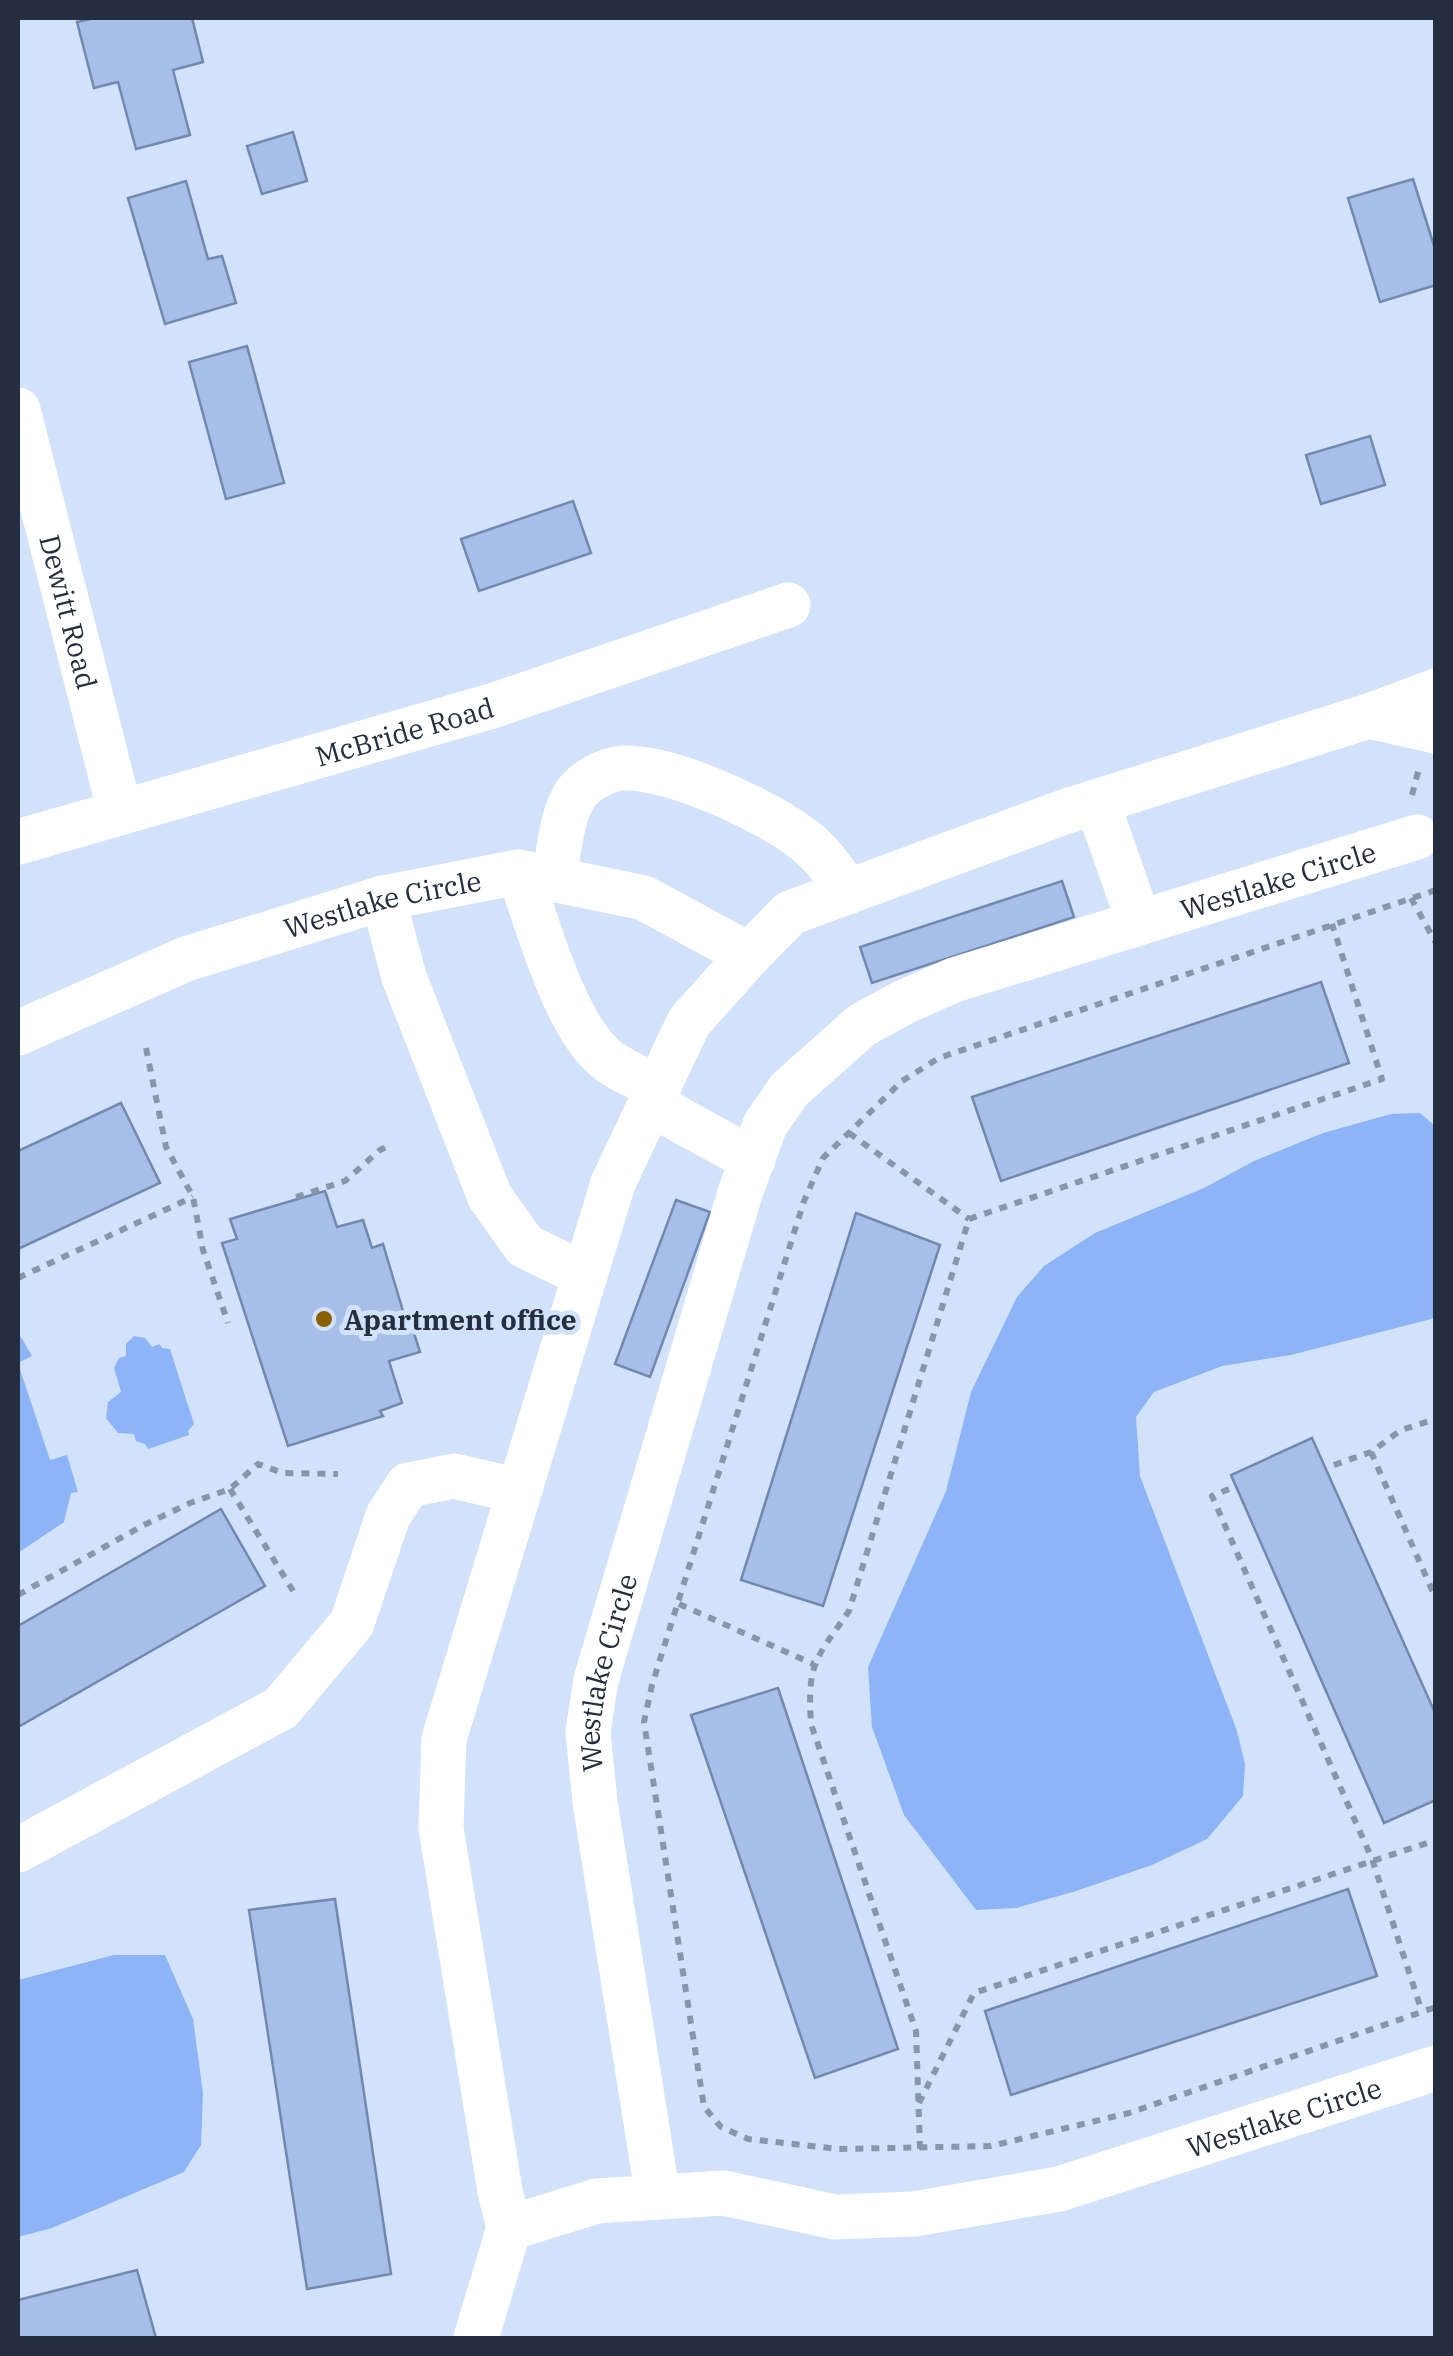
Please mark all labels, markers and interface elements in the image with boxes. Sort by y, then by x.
street label: Dewitt Road [32,530,107,693]
street label: McBride Road [311,688,498,774]
street label: Westlake Circle [1176,832,1380,928]
street label: Westlake Circle [279,861,484,946]
place label: Apartment office [344,1301,577,1338]
marker: Apartment office [313,1308,335,1330]
street label: Westlake Circle [570,1569,645,1773]
street label: Westlake Circle [1182,2068,1386,2165]

